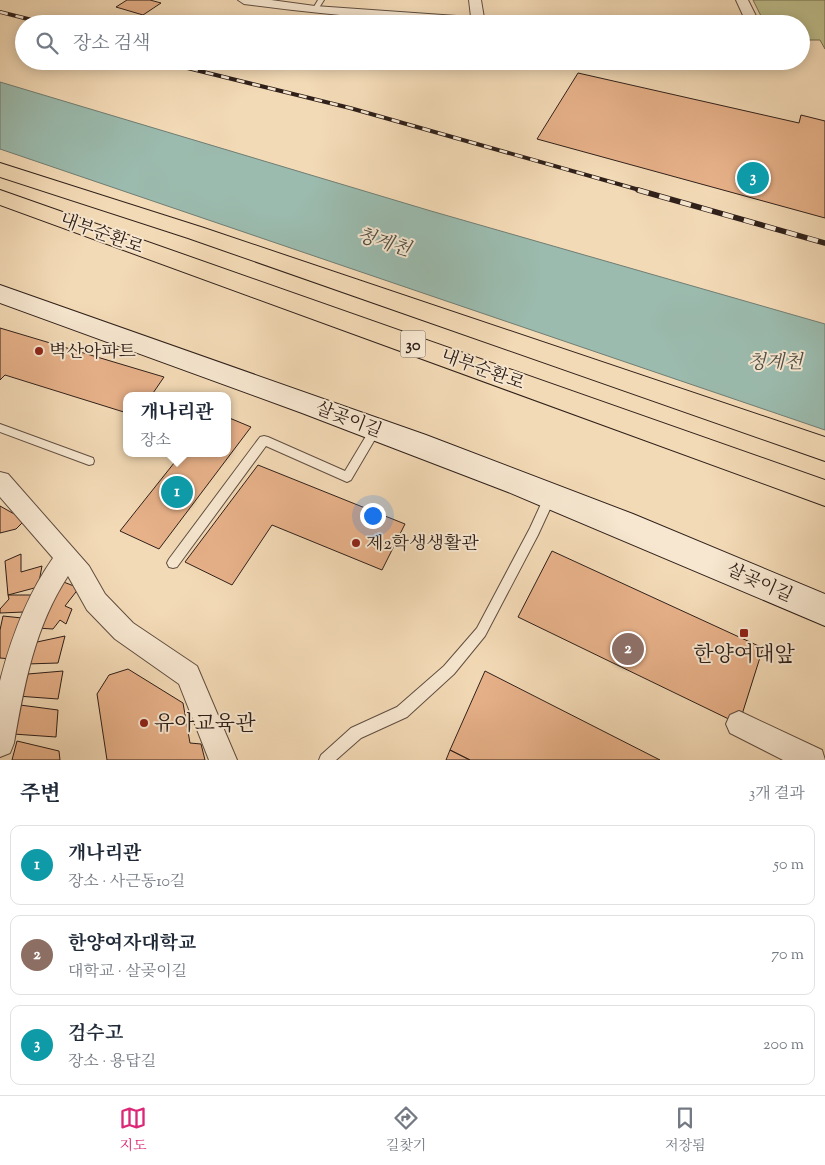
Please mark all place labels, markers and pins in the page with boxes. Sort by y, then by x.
pin: 3 [737,159,769,197]
place label: 벽산아파트 [49,340,137,366]
marker: 벽산아파트 [33,345,45,357]
pin: 1 [161,473,193,511]
place label: 제2학생생활관 [366,532,479,558]
marker: 제2학생생활관 [350,537,362,549]
marker: 한양여대앞 [738,627,750,639]
pin: 2 [612,630,644,668]
place label: 한양여대앞 [693,641,795,671]
place label: 유아교육관 [154,710,256,740]
marker: 유아교육관 [138,717,150,729]

